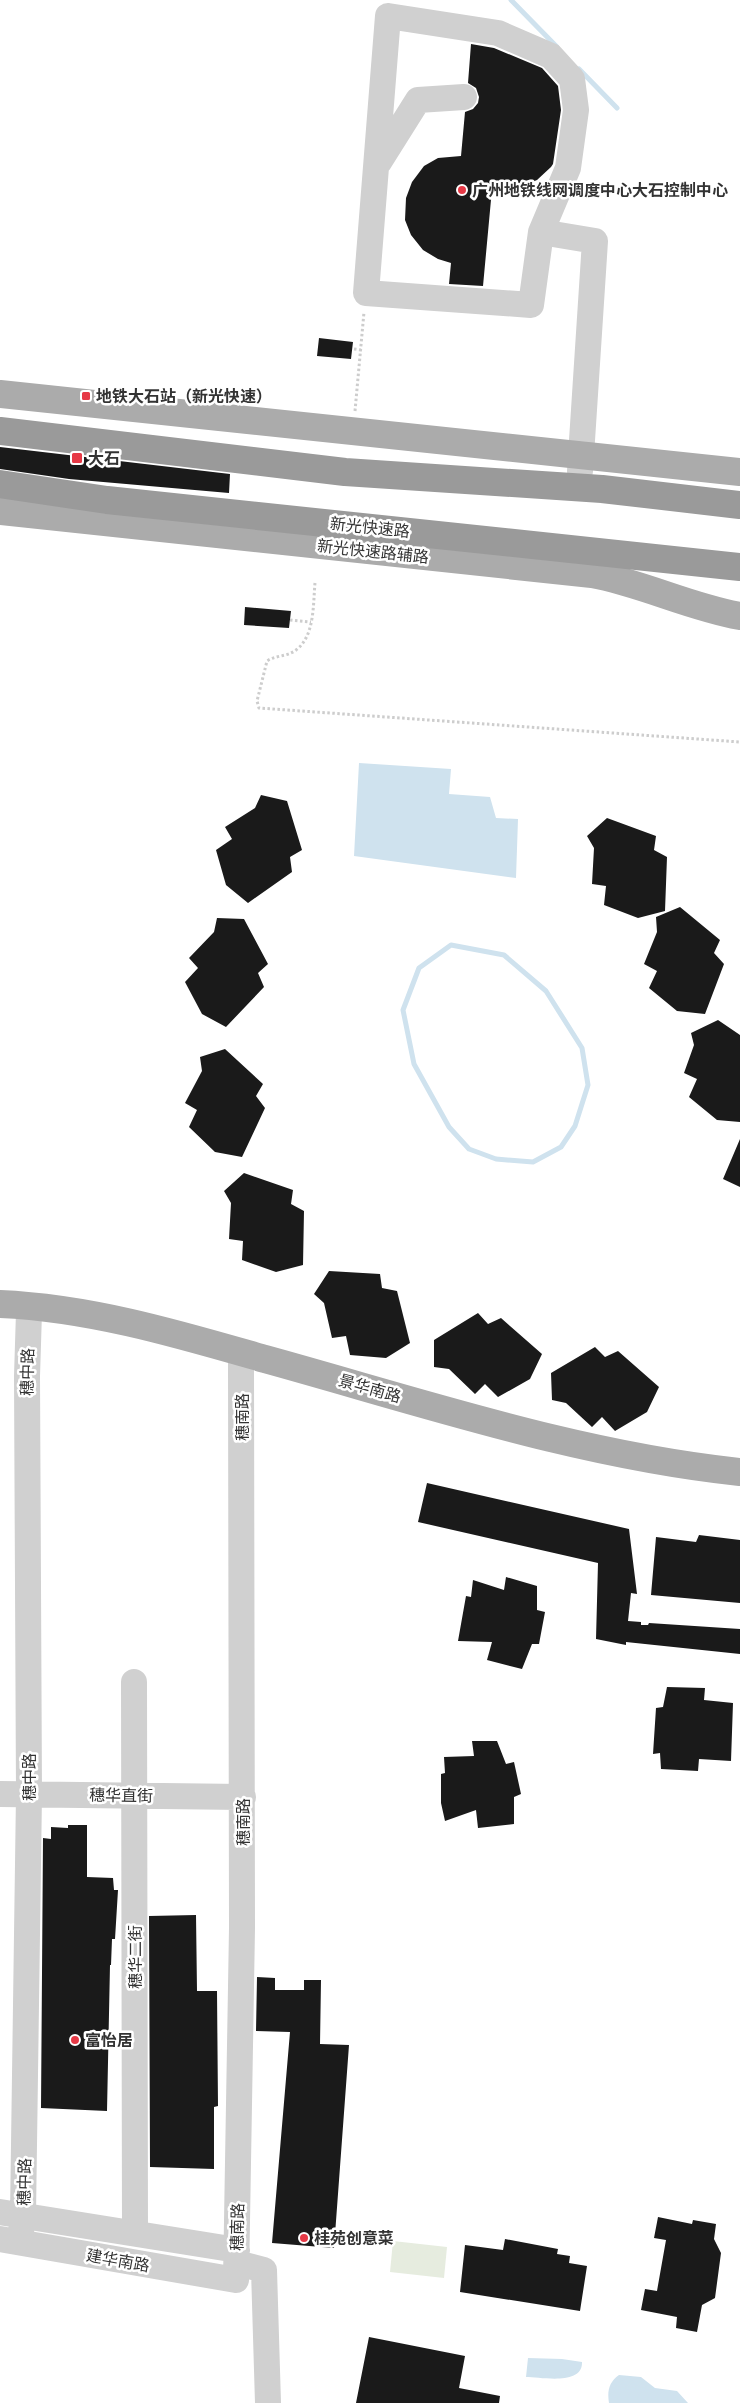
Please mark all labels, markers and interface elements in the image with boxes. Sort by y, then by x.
place label: 广州地铁线网调度中心大石控制中心 [472,180,728,201]
marker: 广州地铁线网调度中心大石控制中心 [456,184,468,196]
place label: 地铁大石站（新光快速） [96,386,272,407]
marker: 地铁大石站（新光快速） [80,390,92,402]
place label: 大石 [88,448,120,469]
marker: 大石 [70,451,84,465]
street label: 新光快速路 [329,513,411,542]
street label: 新光快速路辅路 [316,535,430,568]
street label: 穗中路 [17,1348,38,1396]
street label: 景华南路 [336,1370,404,1407]
street label: 穗南路 [232,1393,253,1441]
street label: 穗中路 [19,1753,40,1801]
street label: 穗华直街 [89,1784,153,1807]
street label: 穗南路 [233,1798,254,1846]
street label: 穗华二街 [125,1925,146,1989]
place label: 富怡居 [85,2030,133,2051]
marker: 富怡居 [69,2034,81,2046]
street label: 穗中路 [14,2158,35,2206]
street label: 穗南路 [227,2203,248,2251]
place label: 桂苑创意菜 [314,2228,394,2249]
marker: 桂苑创意菜 [298,2232,310,2244]
street label: 建华南路 [85,2245,151,2276]

